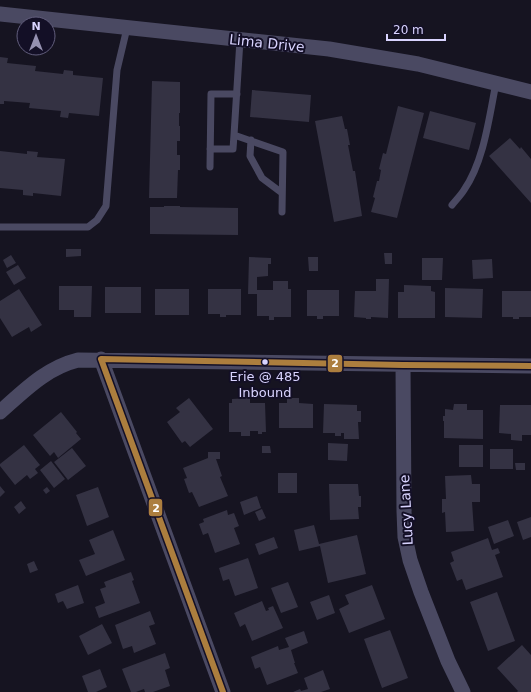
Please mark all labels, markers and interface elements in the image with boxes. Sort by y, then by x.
north arrow [16,16,56,56]
scale bar [387,16,445,42]
text: N [31,20,41,33]
text: 20 m [393,23,424,37]
street label: Lima Drive [229,31,305,55]
line badge: 2 [327,354,343,373]
marker: Erie @ 485 Inbound [260,357,270,367]
text: 2 [331,357,339,370]
place label: Erie @ 485 Inbound [229,369,301,400]
street label: Lucy Lane [396,474,416,546]
line badge: 2 [148,498,163,517]
text: 2 [152,502,160,515]

